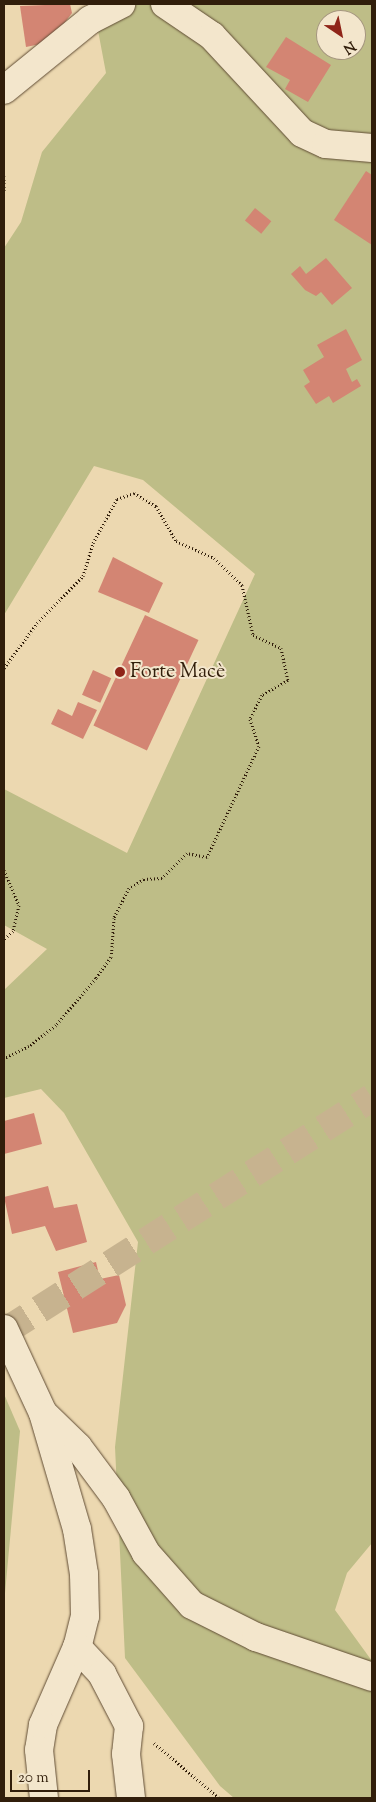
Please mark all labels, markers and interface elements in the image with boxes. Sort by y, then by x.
north arrow [316,10,366,60]
text: N [339,35,359,58]
place label: Forte Macè [130,660,225,684]
marker: Forte Macè [114,666,126,678]
scale bar [12,1760,92,1792]
text: 20 m [18,1768,49,1789]

